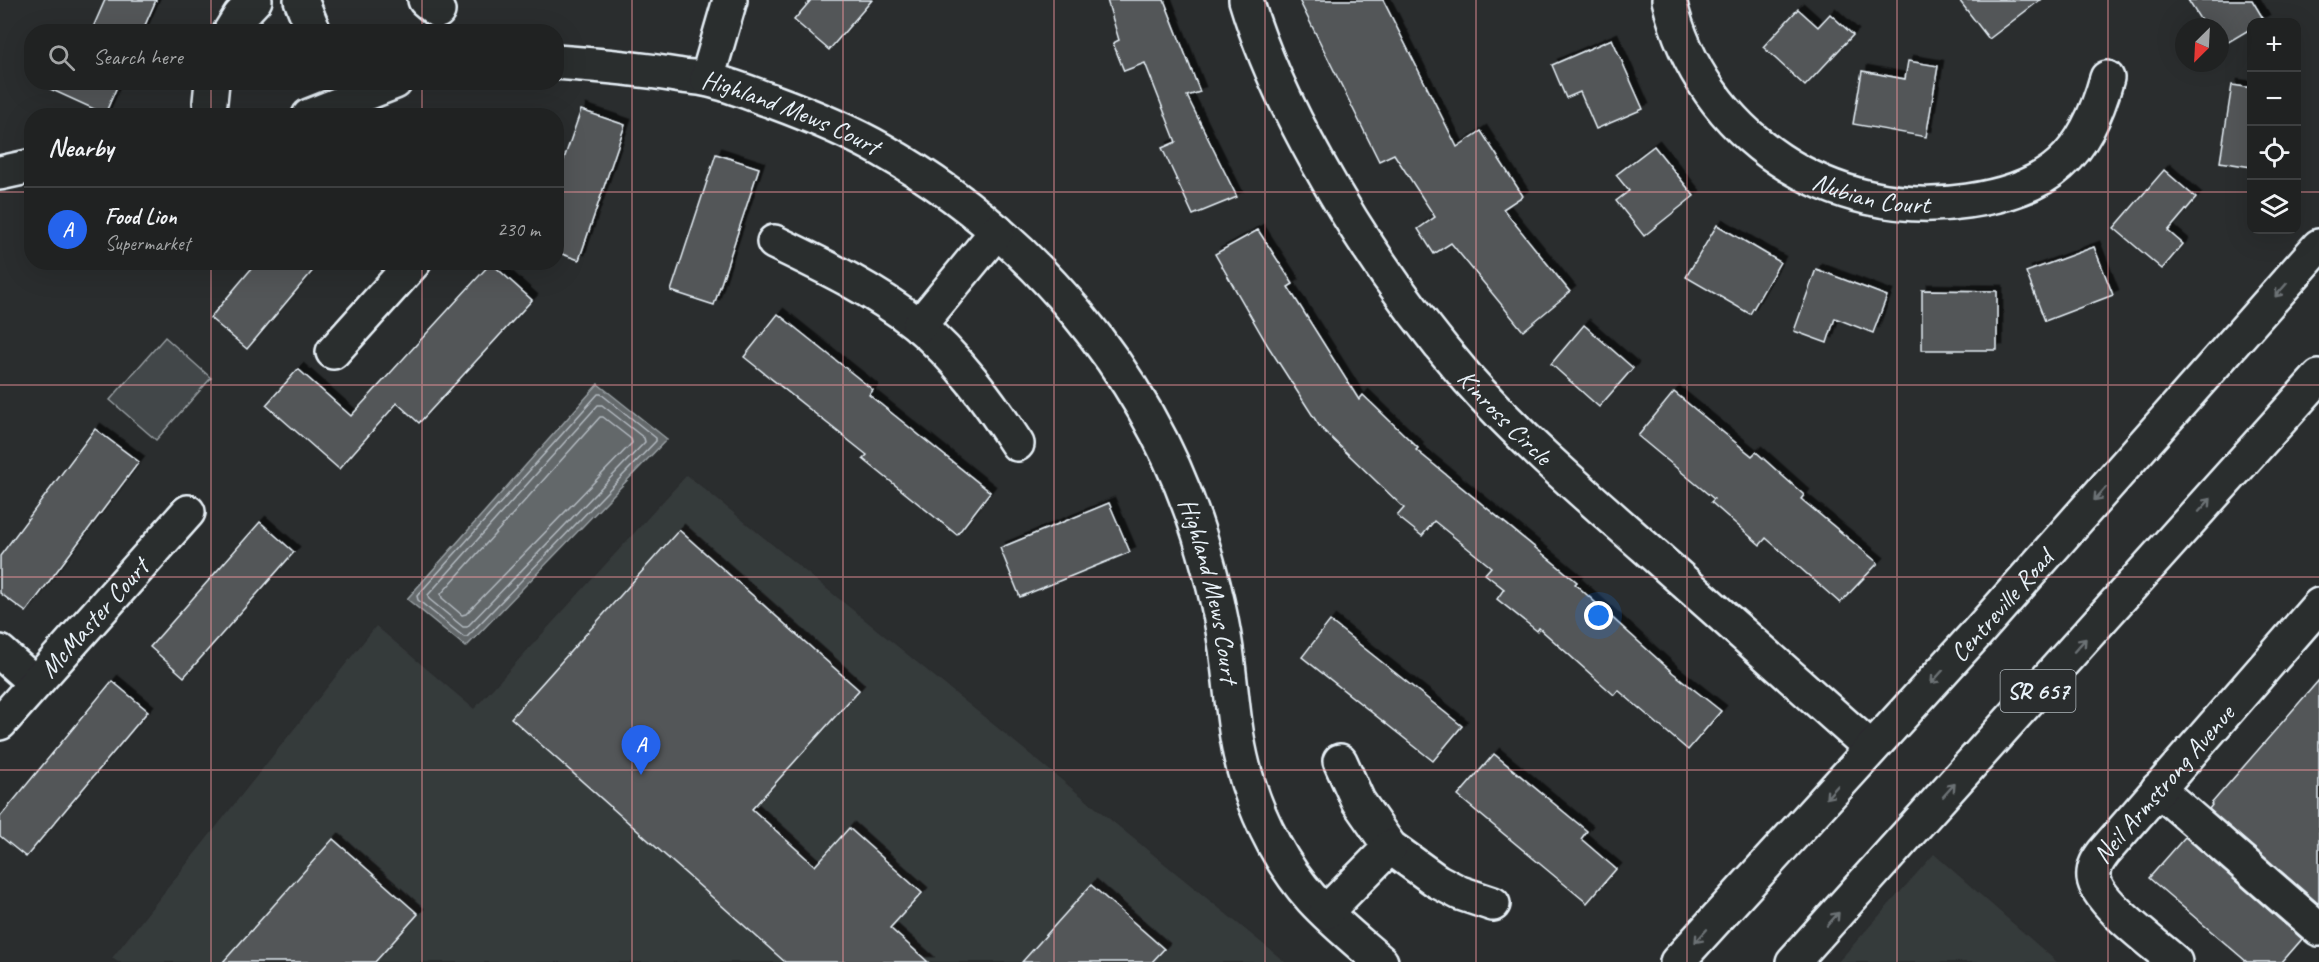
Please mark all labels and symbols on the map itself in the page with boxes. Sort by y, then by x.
north arrow [2175,18,2229,72]
street label: Highland Mews Court [699,63,889,164]
street label: Nubian Court [1808,164,1932,221]
one-way arrow [2274,282,2287,298]
street label: Kinross Circle [1450,363,1561,474]
one-way arrow [2093,486,2107,501]
street label: Highland Mews Court [1171,493,1246,688]
one-way arrow [2198,498,2212,513]
street label: Centreville Road [1943,540,2063,669]
street label: McMaster Court [32,549,158,685]
your location [1584,601,1613,630]
one-way arrow [2072,638,2086,653]
one-way arrow [1930,669,1944,684]
road number: SR 657 [2000,670,2076,712]
street label: Neil Armstrong Avenue [2085,696,2243,870]
pin: A [622,726,660,775]
one-way arrow [1942,783,1956,798]
one-way arrow [1825,784,1839,799]
one-way arrow [1826,911,1840,926]
one-way arrow [1694,928,1708,943]

